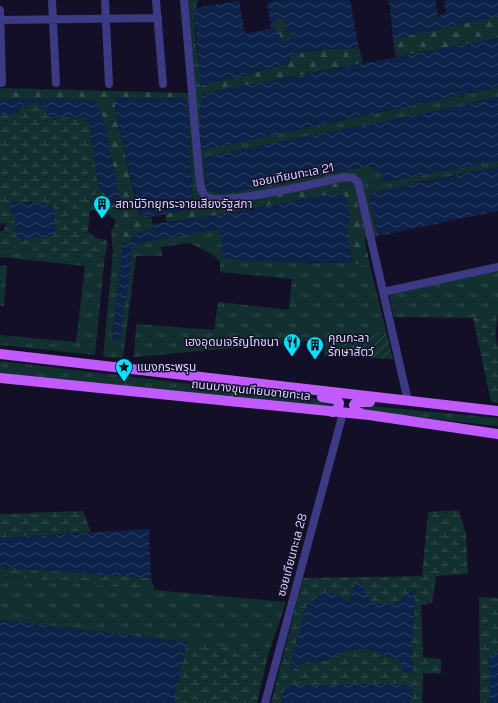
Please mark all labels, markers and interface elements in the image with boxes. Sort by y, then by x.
street label: ซอยเทียนทะเล 21 [251,159,335,191]
building icon: สถานีวิทยุกระจายเสียงรัฐสภา [92,194,112,219]
place label: สถานีวิทยุกระจายเสียงรัฐสภา [115,196,252,212]
place label: คุณกะลา รักษาสัตว์ [328,330,374,360]
restaurant icon: เฮงอุดมเจริญโภชนา [282,332,302,357]
place label: เฮงอุดมเจริญโภชนา [185,334,279,350]
building icon: คุณกะลา รักษาสัตว์ [305,335,325,360]
place icon: แมงกระพรุน [114,357,134,382]
place label: แมงกระพรุน [137,359,196,375]
street label: ถนนบางขุนเทียนชายทะเล [190,376,312,404]
street label: ซอยเทียนทะเล 28 [273,512,311,598]

